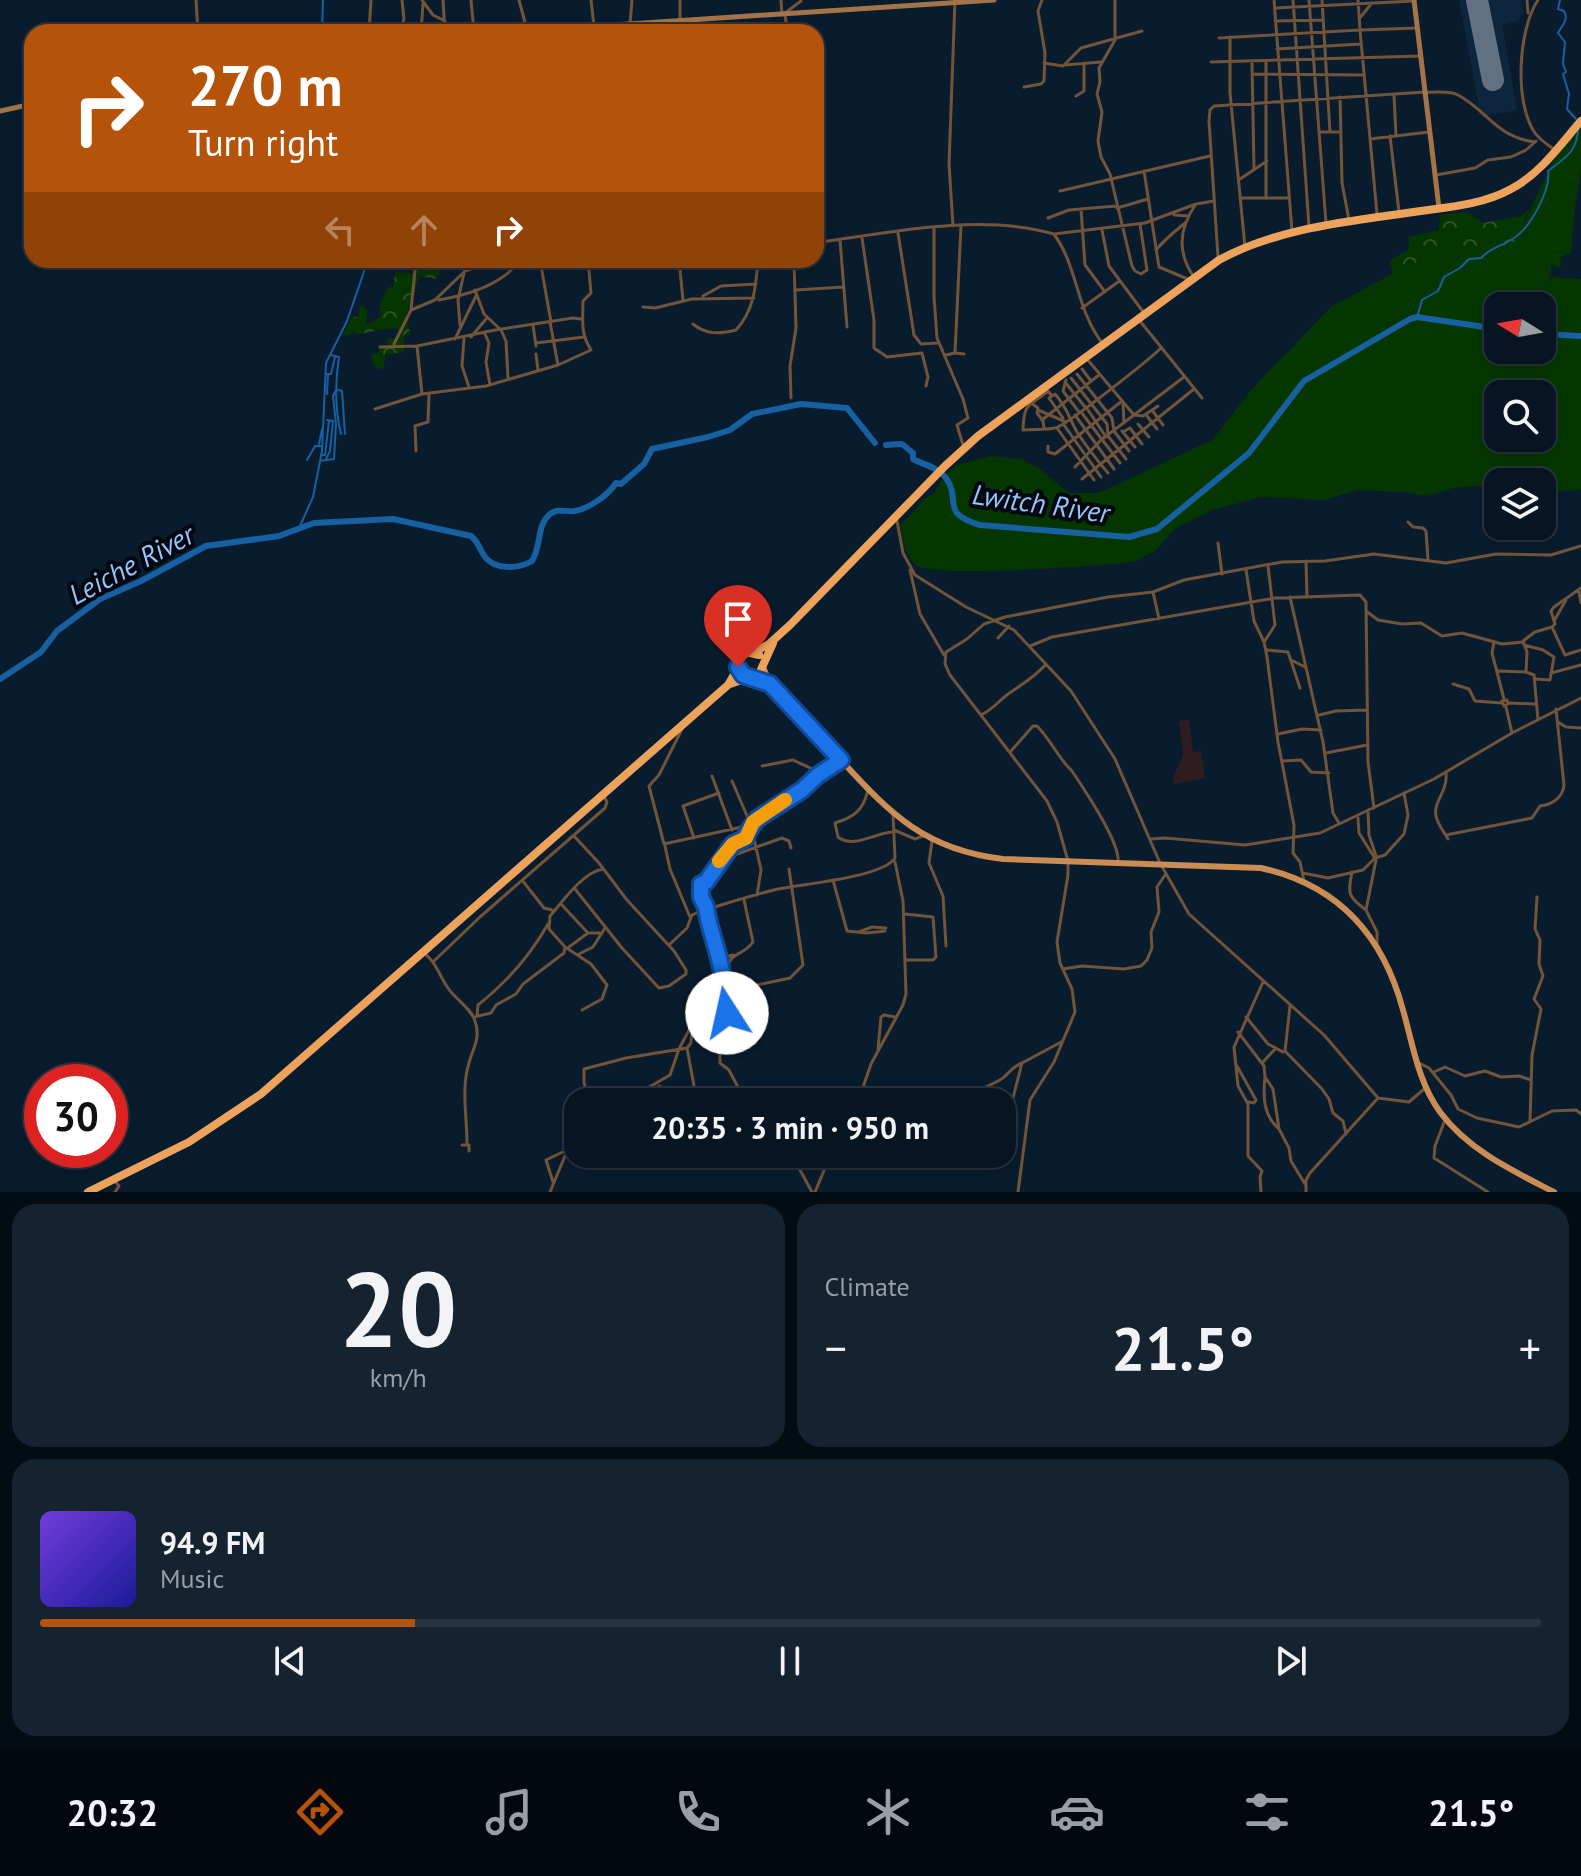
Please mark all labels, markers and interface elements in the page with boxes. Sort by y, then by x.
text: 270 m [188,49,343,121]
icon: right [56,56,160,160]
text: Turn right [188,119,338,166]
icon: left [318,208,362,252]
icon: ahead [402,208,446,252]
icon: right [486,208,530,252]
north arrow [1484,292,1556,364]
map controls [1484,292,1556,540]
button: search [1484,380,1556,452]
button: layers [1484,468,1556,540]
water label: Lwitch River [970,475,1114,531]
water label: Leiche River [62,515,202,612]
pin [704,585,772,667]
icon: arrive [716,597,760,641]
position arrow [685,971,769,1055]
speed limit sign: 30 [24,1064,128,1168]
text: 20:35 · 3 min · 950 m [651,1108,929,1147]
text: 20 [339,1241,457,1376]
text: Climate [825,1270,910,1303]
text: 21.5° [1111,1309,1254,1387]
text: − [825,1319,847,1376]
text: + [1519,1319,1541,1376]
text: km/h [370,1361,427,1394]
text: 94.9 FM [160,1523,265,1562]
text: Music [160,1562,224,1595]
icon: previous [268,1639,312,1683]
icon: pause [768,1639,812,1683]
icon: next [1269,1639,1313,1683]
icon: directions [292,1784,348,1840]
icon: music [481,1784,537,1840]
icon: phone [670,1784,726,1840]
icon: climate [860,1784,916,1840]
icon: car [1049,1784,1105,1840]
icon: filters [1239,1784,1295,1840]
text: 20:32 [67,1789,158,1836]
text: 21.5° [1428,1789,1514,1836]

